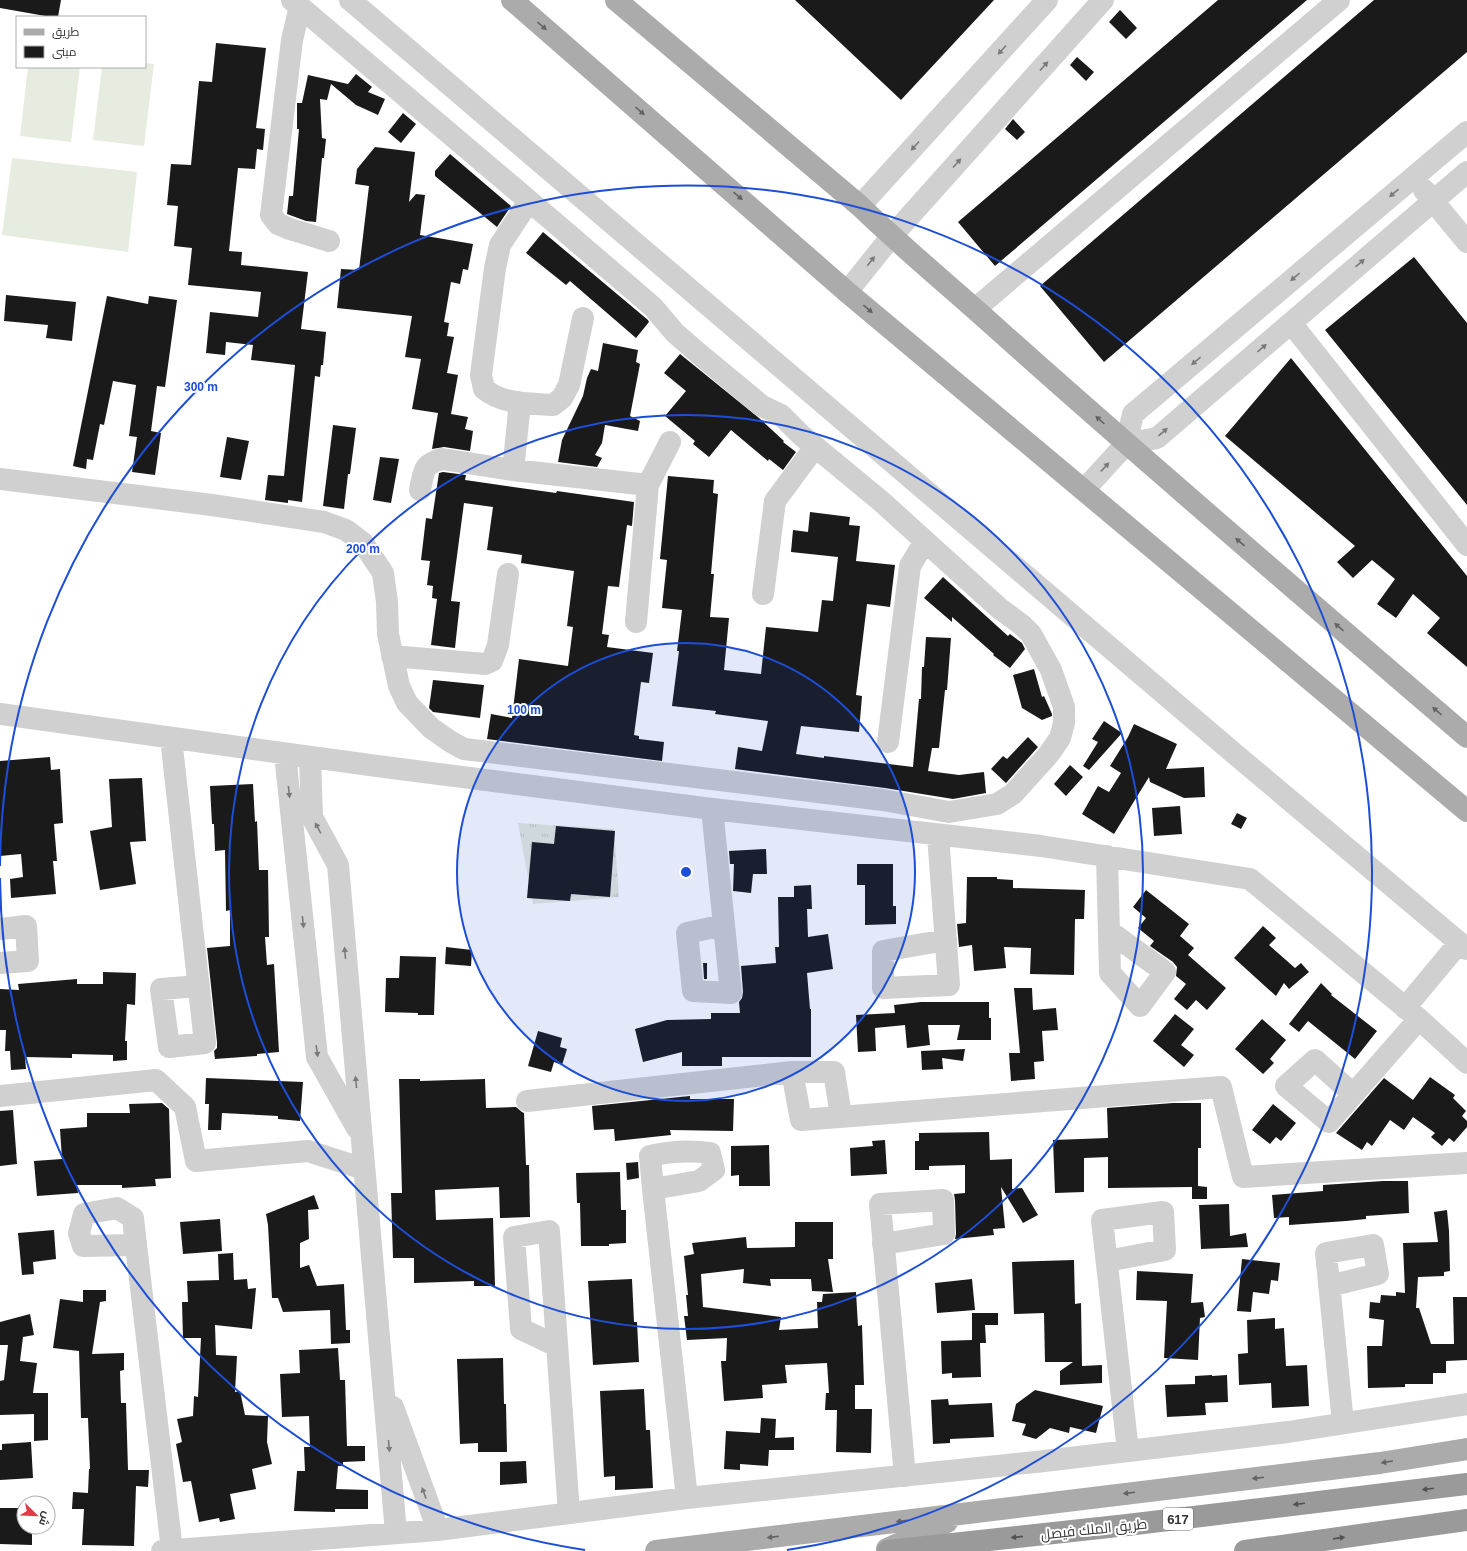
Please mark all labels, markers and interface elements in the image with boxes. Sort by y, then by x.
legend [16,16,146,68]
one-way arrow [536,21,547,30]
text: طريق [52,25,80,39]
text: مبنى [52,45,77,59]
one-way arrow [998,45,1007,54]
one-way arrow [1039,61,1048,72]
one-way arrow [635,106,644,115]
one-way arrow [910,141,919,151]
one-way arrow [952,158,961,168]
one-way arrow [1389,188,1400,197]
one-way arrow [732,192,743,201]
one-way arrow [867,256,876,267]
one-way arrow [1355,259,1366,268]
one-way arrow [1290,272,1300,281]
one-way arrow [862,304,873,313]
one-way arrow [1256,343,1267,352]
one-way arrow [1191,356,1201,365]
text: 300 m [184,380,218,394]
one-way arrow [1094,416,1105,425]
one-way arrow [1157,428,1168,437]
one-way arrow [1100,462,1110,472]
one-way arrow [1236,538,1245,547]
text: 200 m [346,542,380,556]
one-way arrow [1334,622,1344,631]
text: 100 m [507,703,541,717]
one-way arrow [1432,707,1443,716]
one-way arrow [286,786,292,798]
one-way arrow [315,822,321,834]
centre of rings [679,865,693,879]
one-way arrow [300,916,306,928]
one-way arrow [342,947,348,959]
one-way arrow [314,1045,320,1057]
one-way arrow [352,1076,359,1088]
one-way arrow [385,1440,392,1452]
one-way arrow [1381,1459,1393,1465]
one-way arrow [1252,1475,1264,1481]
one-way arrow [1422,1486,1434,1492]
one-way arrow [421,1487,427,1499]
one-way arrow [1123,1490,1135,1497]
north arrow [16,1495,56,1535]
one-way arrow [1293,1501,1305,1507]
road number: 617 [1163,1508,1193,1530]
text: ش [36,1510,53,1528]
street label: طريق الملك فيصل [1040,1515,1148,1544]
one-way arrow [896,1518,908,1524]
one-way arrow [767,1534,779,1540]
one-way arrow [1011,1534,1023,1540]
one-way arrow [1333,1535,1345,1541]

